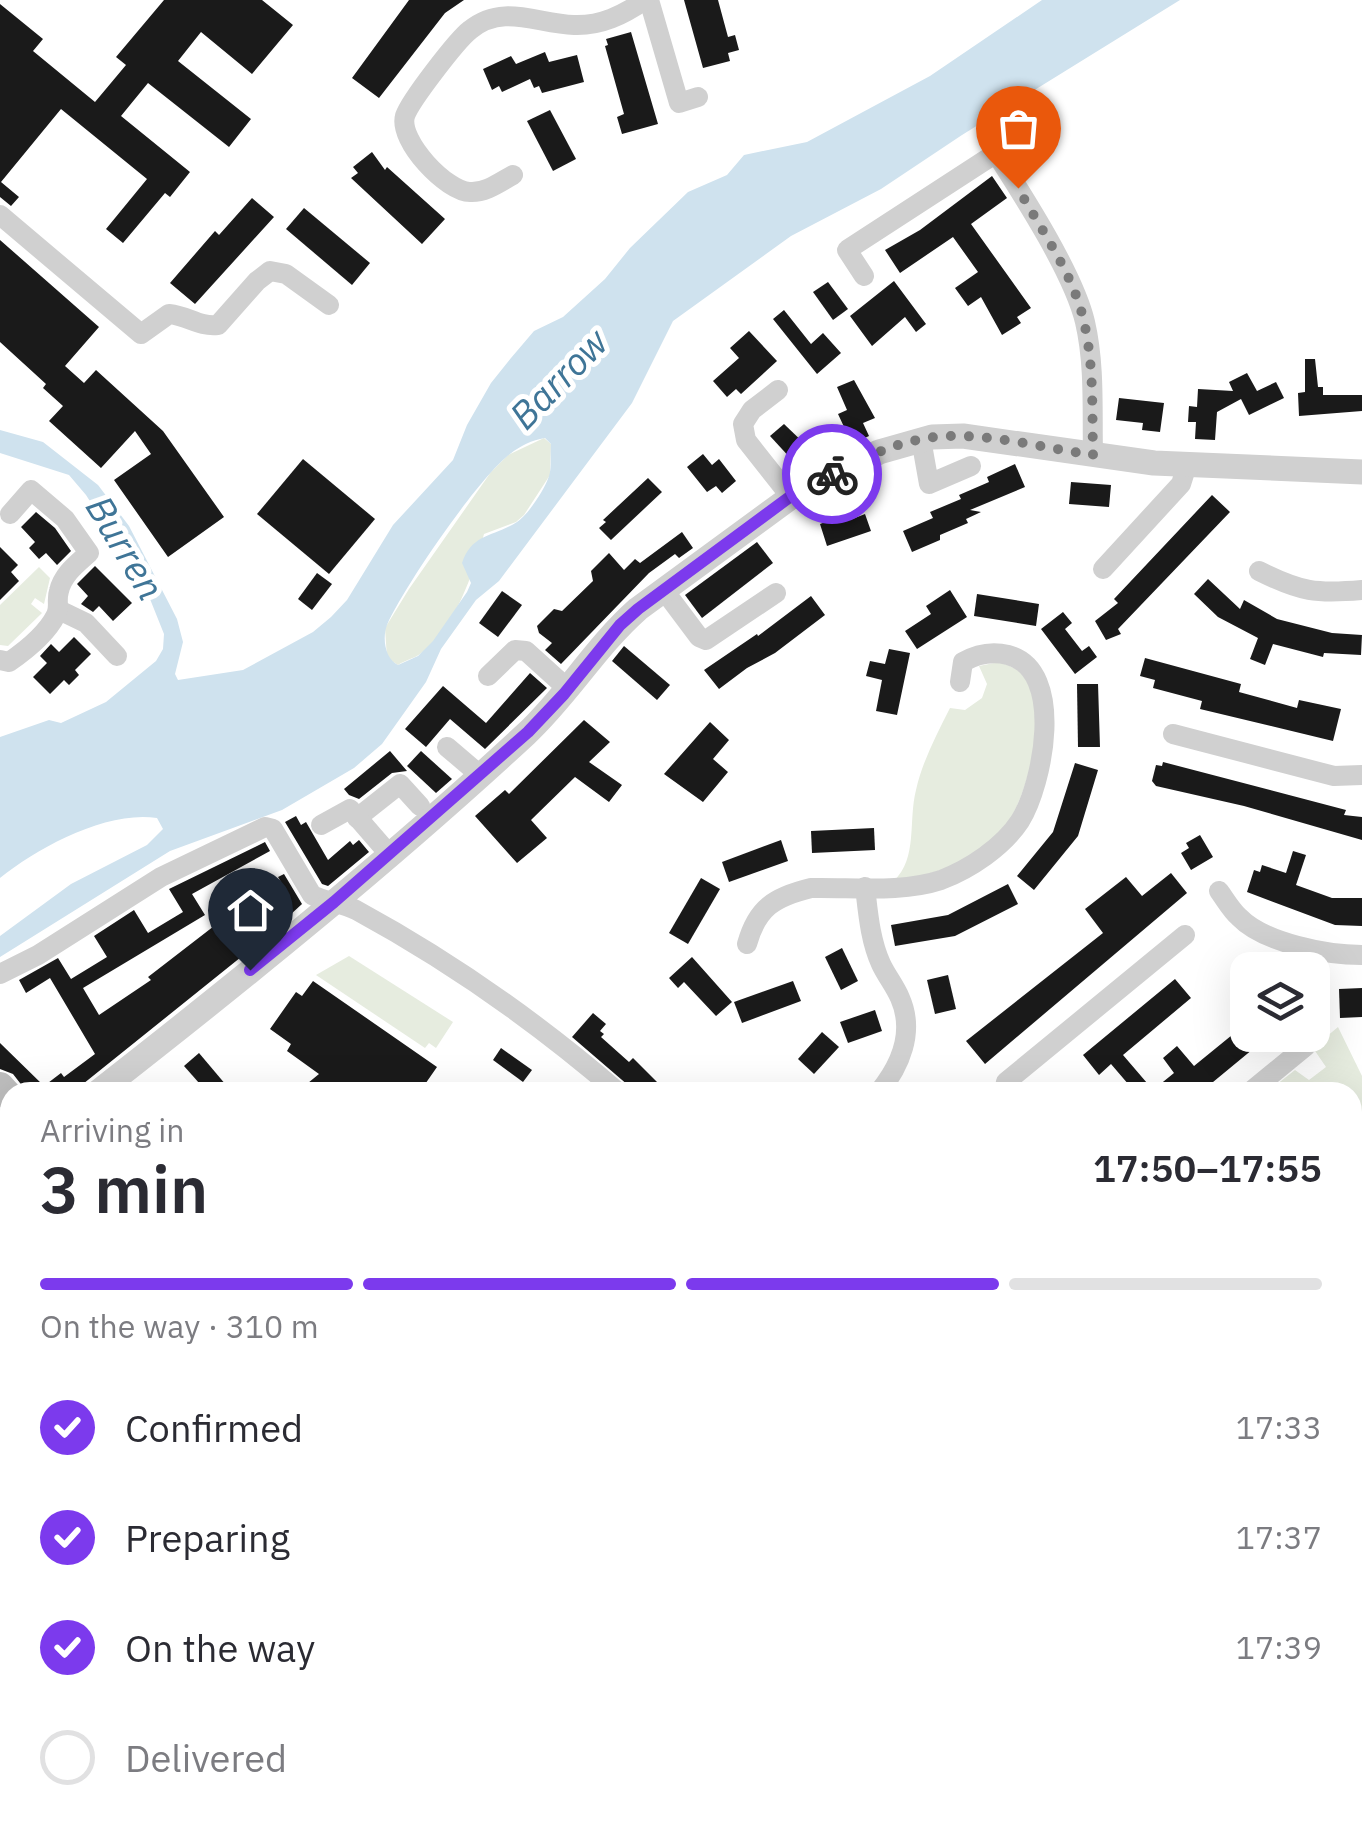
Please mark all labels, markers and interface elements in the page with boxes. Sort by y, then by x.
pin [976,86,1061,189]
icon: bag [991,101,1046,156]
water label: Barrow [498,317,618,439]
courier [782,424,882,524]
icon: bike [805,447,860,502]
water label: Burren [76,486,176,608]
pin [208,868,293,971]
icon: home [223,883,278,938]
map controls [1230,952,1330,1052]
button: layers [1230,952,1330,1052]
text: Arriving in [40,1109,185,1151]
text: 17:50–17:55 [1093,1143,1322,1192]
text: 3 min [40,1146,208,1231]
text: On the way · 310 m [40,1305,319,1347]
icon: check [40,1400,95,1455]
text: Confirmed [125,1403,303,1452]
text: 17:33 [1236,1406,1322,1448]
icon: check [40,1510,95,1565]
text: Preparing [125,1513,290,1562]
text: 17:37 [1236,1516,1322,1558]
icon: check [40,1620,95,1675]
text: On the way [125,1623,315,1672]
text: 17:39 [1236,1626,1322,1668]
text: Delivered [125,1733,287,1782]

